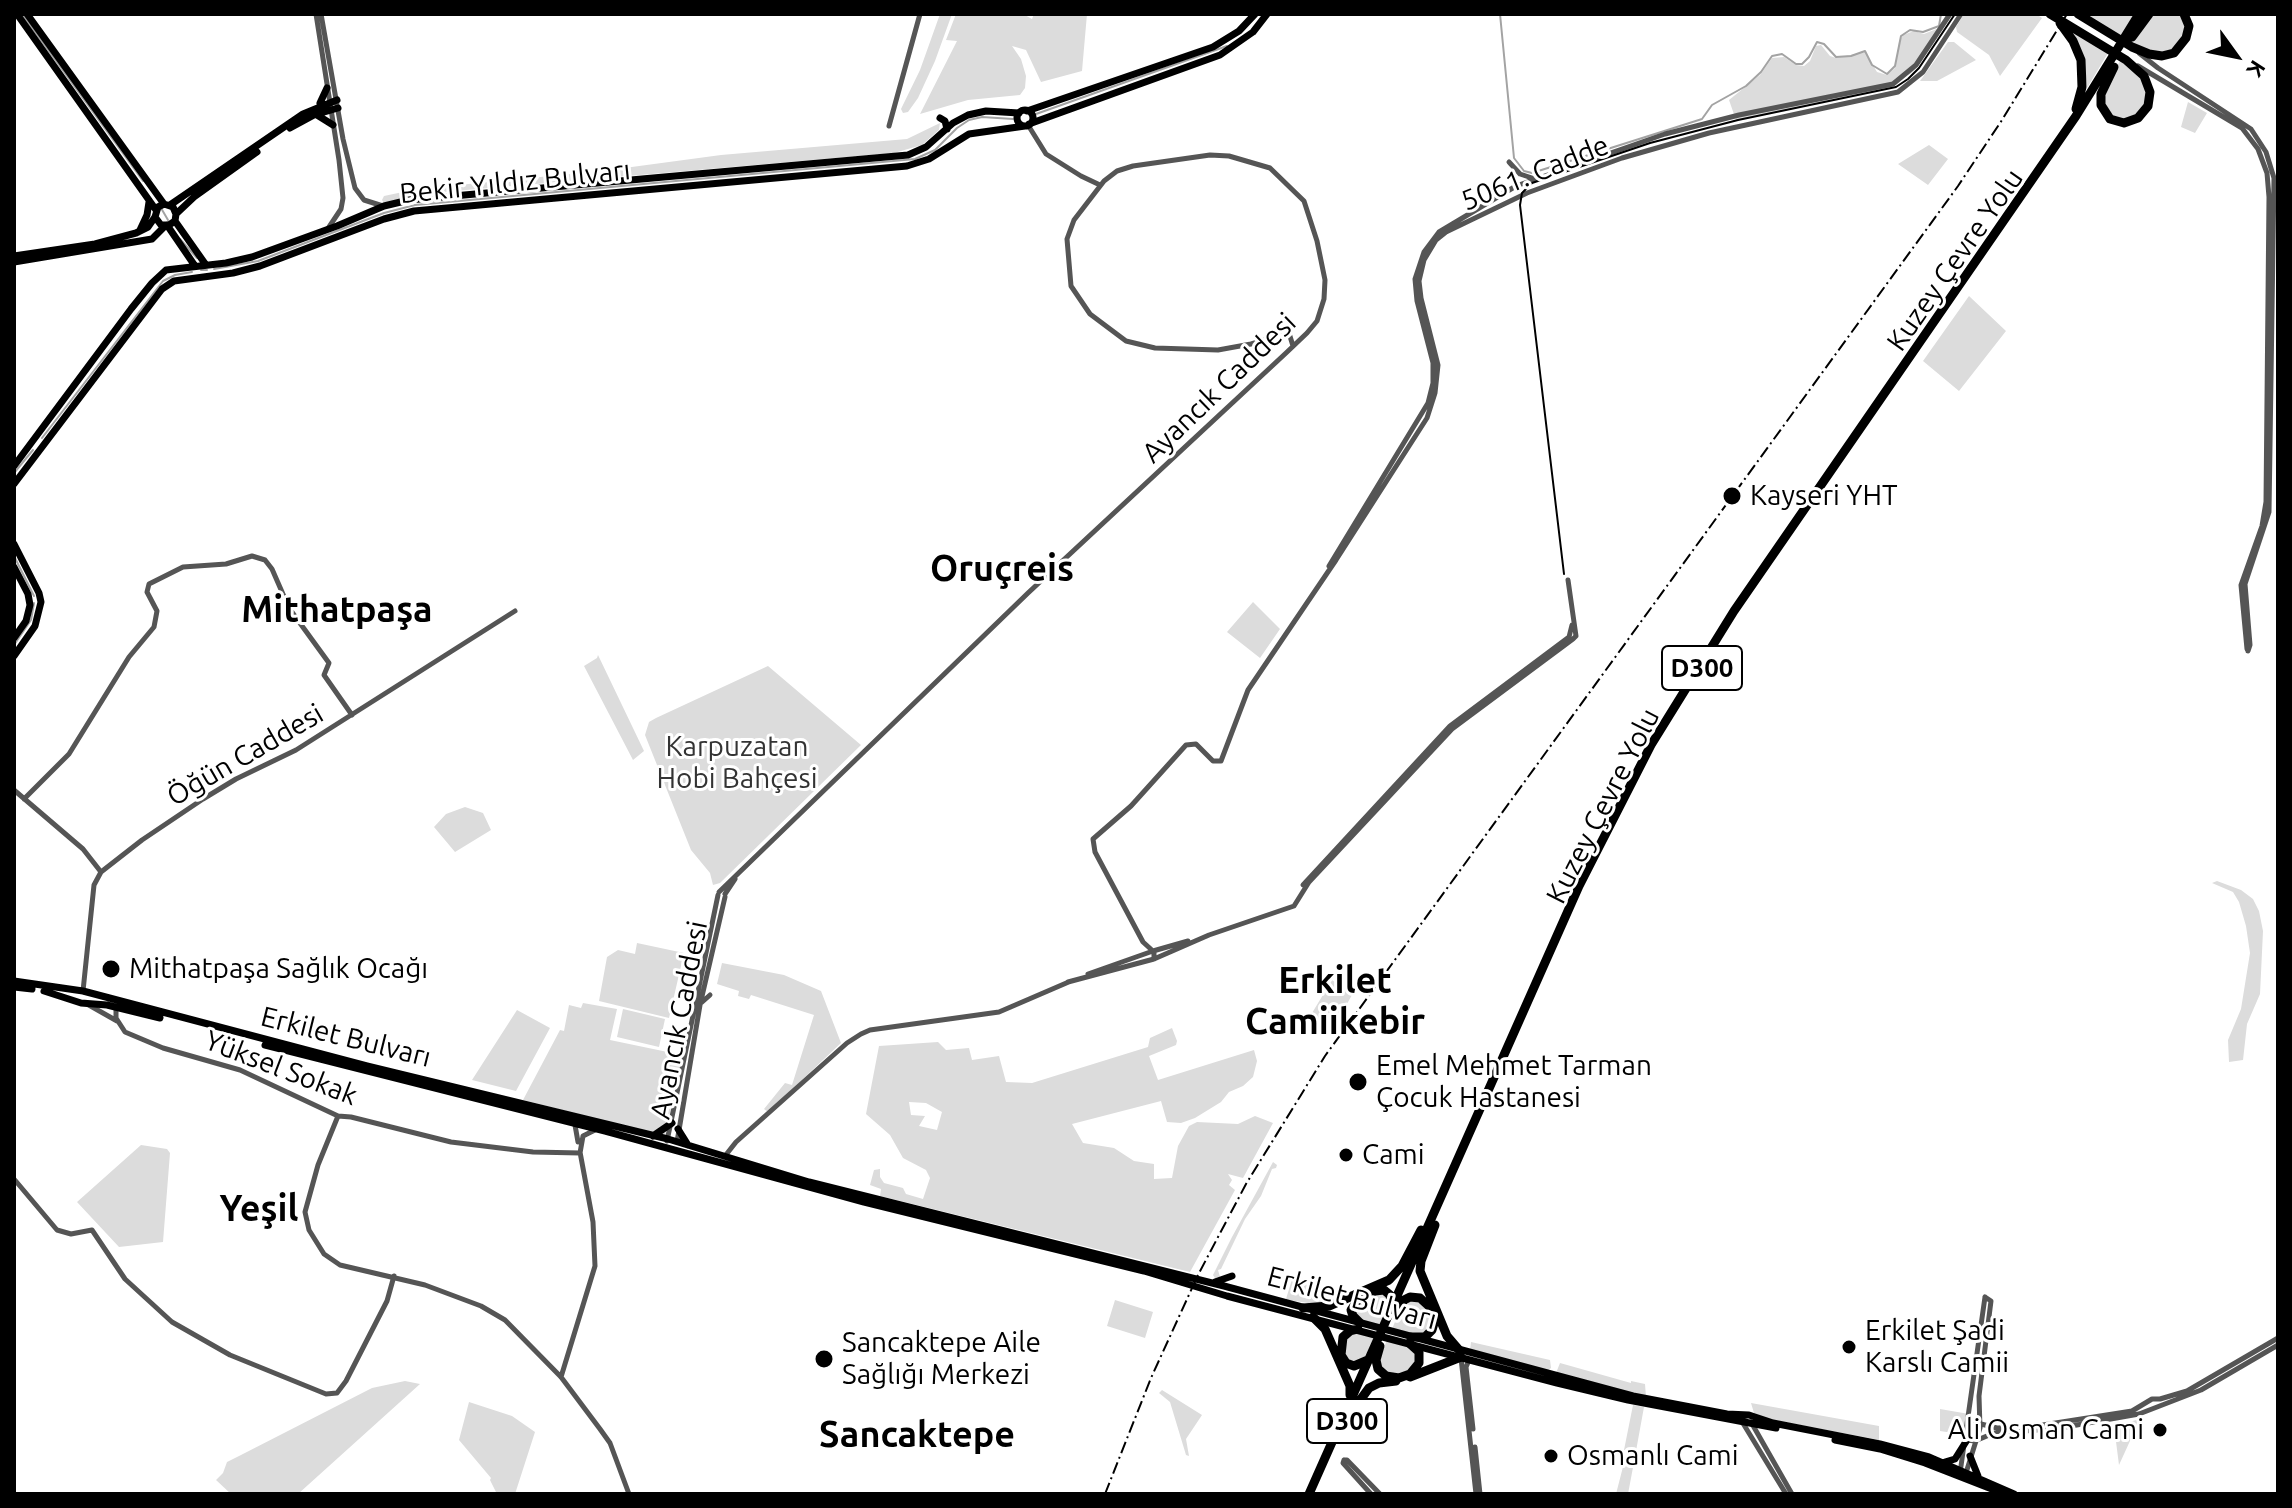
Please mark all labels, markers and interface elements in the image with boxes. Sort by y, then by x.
north arrow [2196,16,2276,96]
text: K [2242,56,2271,82]
street label: 5061. Cadde [1456,128,1614,218]
street label: Bekir Yıldız Bulvarı [398,153,632,211]
street label: Kuzey Çevre Yolu [1880,163,2030,357]
street label: Ayancık Caddesi [1135,306,1303,470]
place label: Kayseri YHT [1750,479,1898,513]
marker: Kayseri YHT [1721,485,1743,507]
district label: Oruçreis [930,547,1074,591]
district label: Mithatpaşa [241,588,433,632]
road number: D300 [1662,646,1742,690]
street label: Öğün Caddesi [161,697,329,813]
street label: Kuzey Çevre Yolu [1539,703,1667,909]
park label: Karpuzatan Hobi Bahçesi [657,730,817,796]
street label: Ayancık Caddesi [643,918,715,1122]
place label: Mithatpaşa Sağlık Ocağı [129,952,428,986]
marker: Mithatpaşa Sağlık Ocağı [100,958,122,980]
district label: Erkilet Camiikebir [1245,959,1425,1044]
street label: Erkilet Bulvarı [258,1000,434,1074]
street label: Yüksel Sokak [200,1024,362,1112]
place label: Emel Mehmet Tarman Çocuk Hastanesi [1376,1049,1652,1115]
marker: Emel Mehmet Tarman Çocuk Hastanesi [1347,1071,1369,1093]
place label: Cami [1362,1138,1425,1172]
marker: Cami [1337,1146,1355,1164]
district label: Yeşil [220,1187,298,1231]
street label: Erkilet Bulvarı [1264,1259,1440,1337]
place label: Erkilet Şadi Karslı Camii [1865,1314,2009,1380]
place label: Sancaktepe Aile Sağlığı Merkezi [842,1326,1041,1392]
marker: Erkilet Şadi Karslı Camii [1840,1338,1858,1356]
marker: Sancaktepe Aile Sağlığı Merkezi [813,1348,835,1370]
road number: D300 [1307,1399,1387,1443]
district label: Sancaktepe [819,1413,1015,1457]
place label: Ali Osman Cami [1948,1413,2144,1447]
marker: Ali Osman Cami [2151,1421,2169,1439]
place label: Osmanlı Cami [1567,1439,1739,1473]
marker: Osmanlı Cami [1542,1447,1560,1465]

